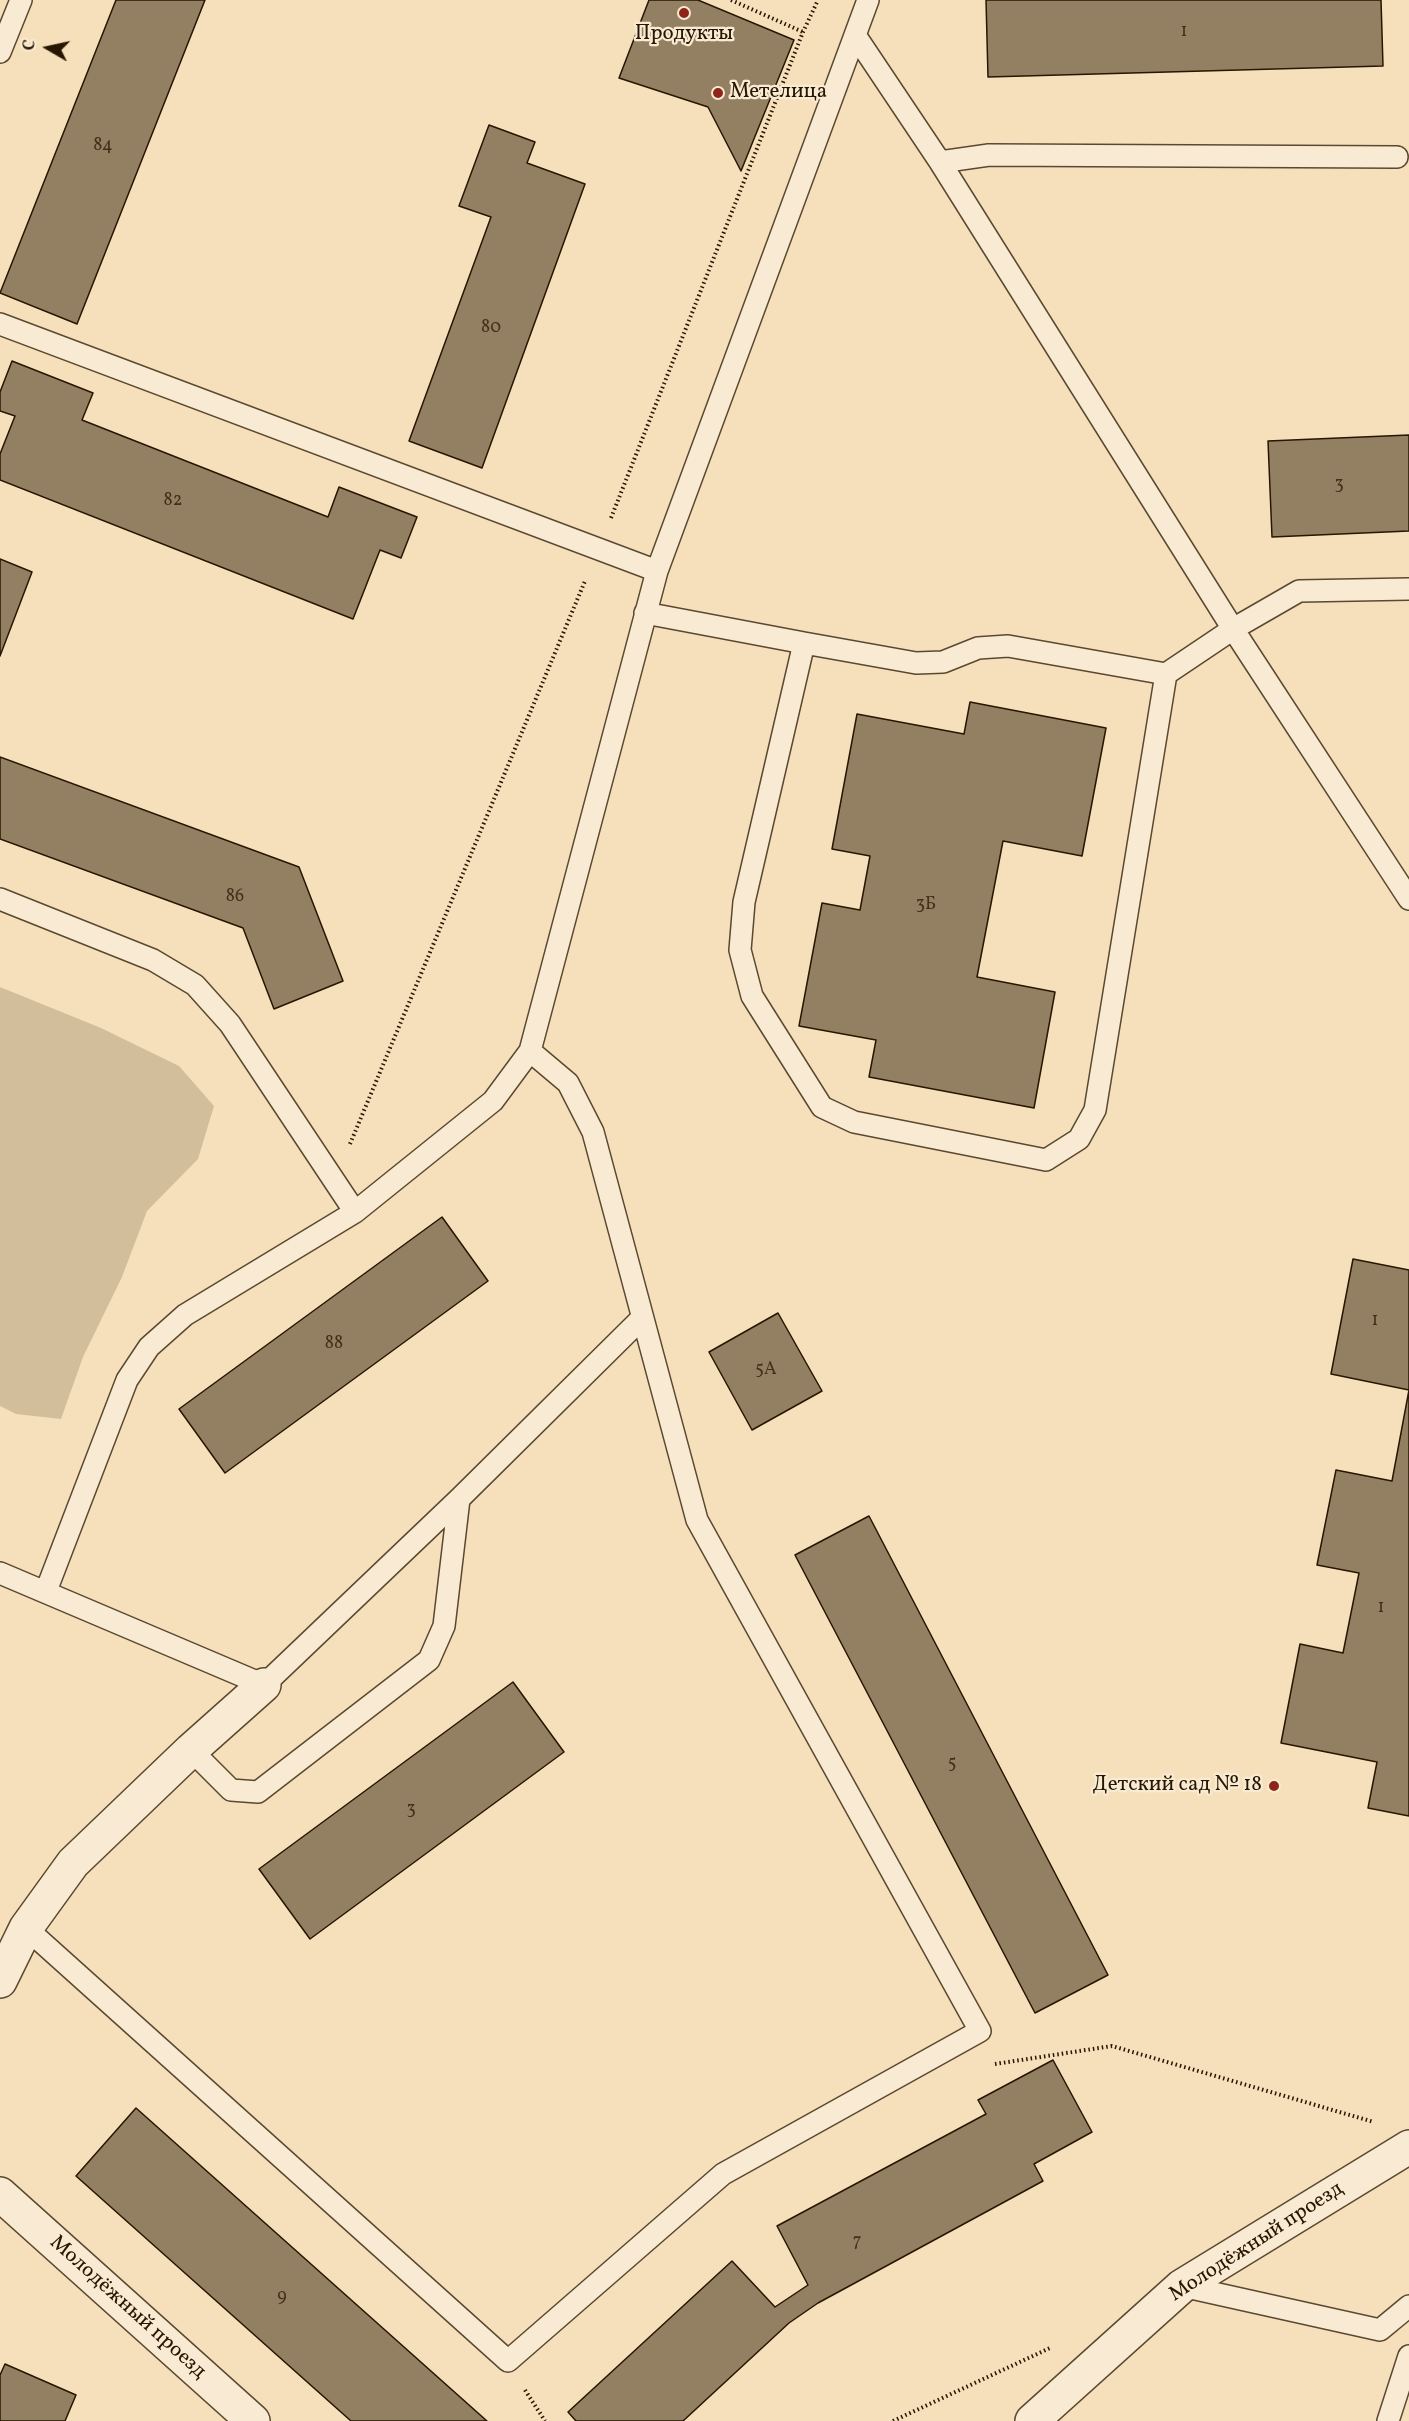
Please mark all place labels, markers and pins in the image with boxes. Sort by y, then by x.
marker: Продукты [677,6,691,20]
place label: Продукты [635,22,733,48]
place label: Метелица [730,80,827,106]
marker: Метелица [711,86,725,100]
place label: Детский сад № 18 [1093,1773,1262,1799]
marker: Детский сад № 18 [1267,1779,1281,1793]

